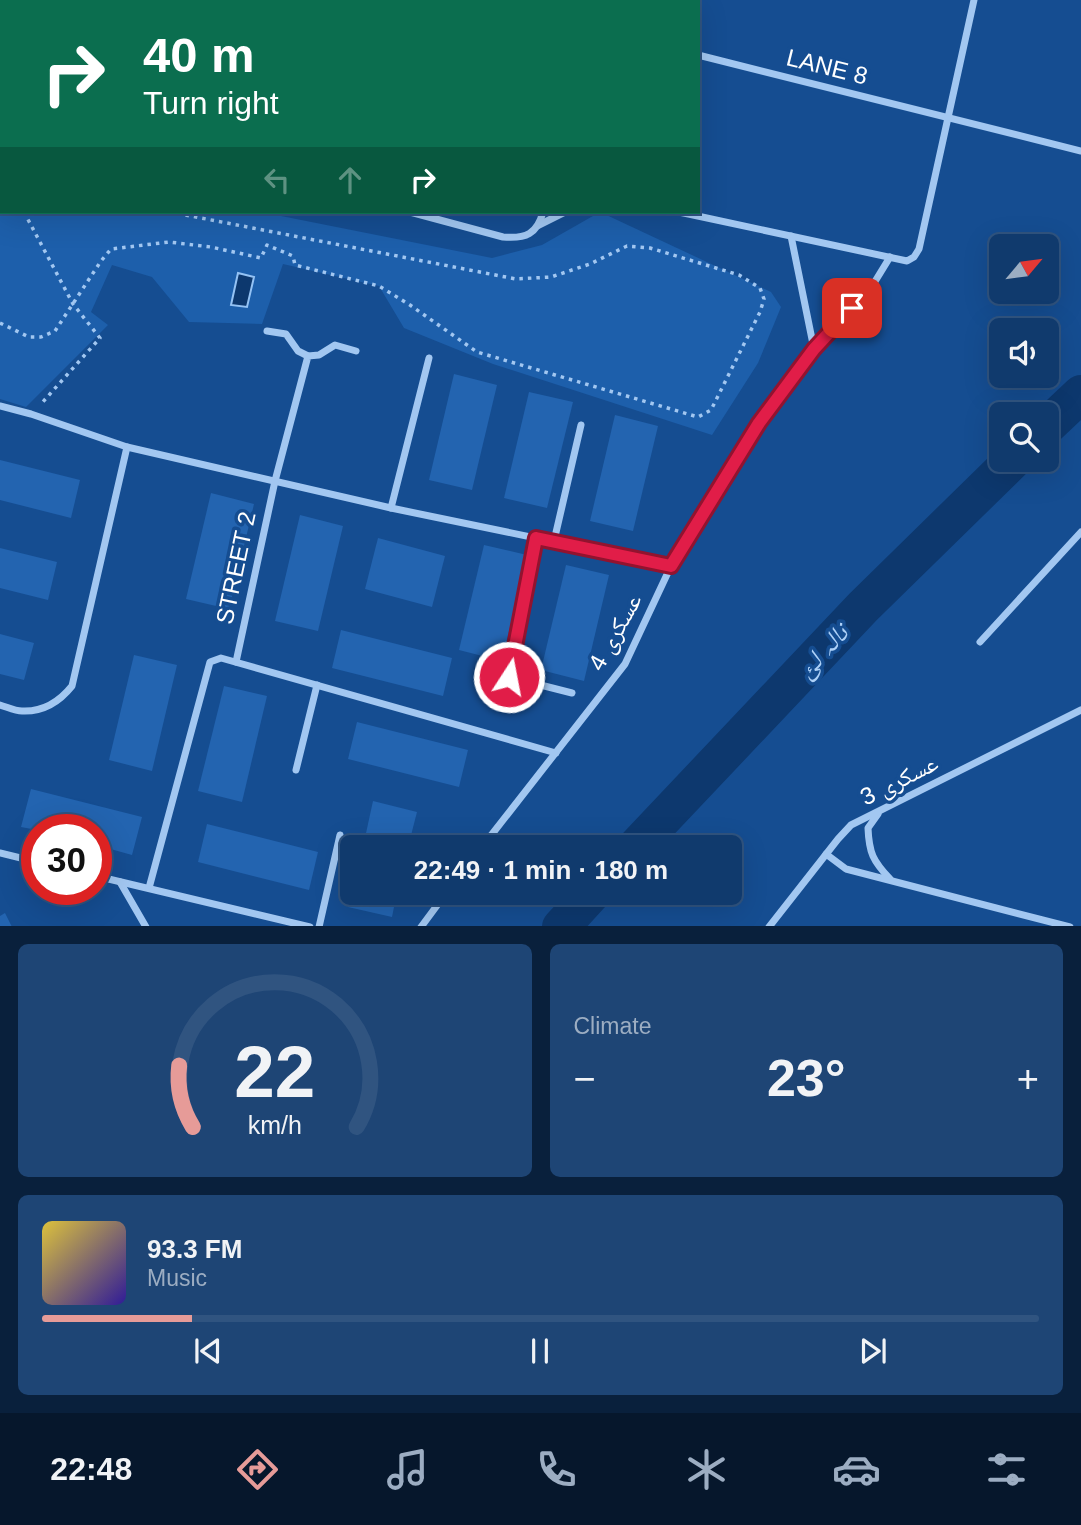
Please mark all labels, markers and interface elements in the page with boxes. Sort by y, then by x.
icon: right [28,28,119,119]
text: 40 m [143,28,255,82]
street label: LANE 8 [784,43,871,90]
text: Turn right [143,85,279,121]
icon: left [258,161,296,199]
icon: ahead [331,161,369,199]
icon: right [404,161,442,199]
north arrow [989,234,1059,304]
map controls [989,234,1059,472]
pin [822,278,882,338]
icon: arrive [833,289,871,327]
button: sound [989,318,1059,388]
button: search [989,402,1059,472]
street label: STREET 2 [210,509,261,627]
street label: عسکری 4 [582,589,648,675]
water label: نالہ لئ [790,616,857,685]
position arrow [472,640,546,714]
street label: عسکری 3 [855,749,943,811]
speed limit sign: 30 [21,814,112,905]
text: 22:49 · 1 min · 180 m [414,855,668,885]
text: Climate [574,1013,651,1039]
text: 22 [234,1031,315,1112]
text: 23° [767,1049,846,1107]
text: − [574,1058,596,1100]
text: + [1017,1058,1039,1100]
text: km/h [248,1110,302,1138]
text: 93.3 FM [147,1234,242,1264]
text: Music [147,1265,207,1291]
icon: previous [189,1332,227,1370]
icon: pause [521,1332,559,1370]
icon: next [854,1332,892,1370]
icon: directions [233,1445,282,1494]
icon: music [383,1445,432,1494]
icon: phone [532,1445,581,1494]
icon: climate [682,1445,731,1494]
icon: car [832,1445,881,1494]
icon: filters [982,1445,1031,1494]
text: 22:48 [50,1451,132,1487]

